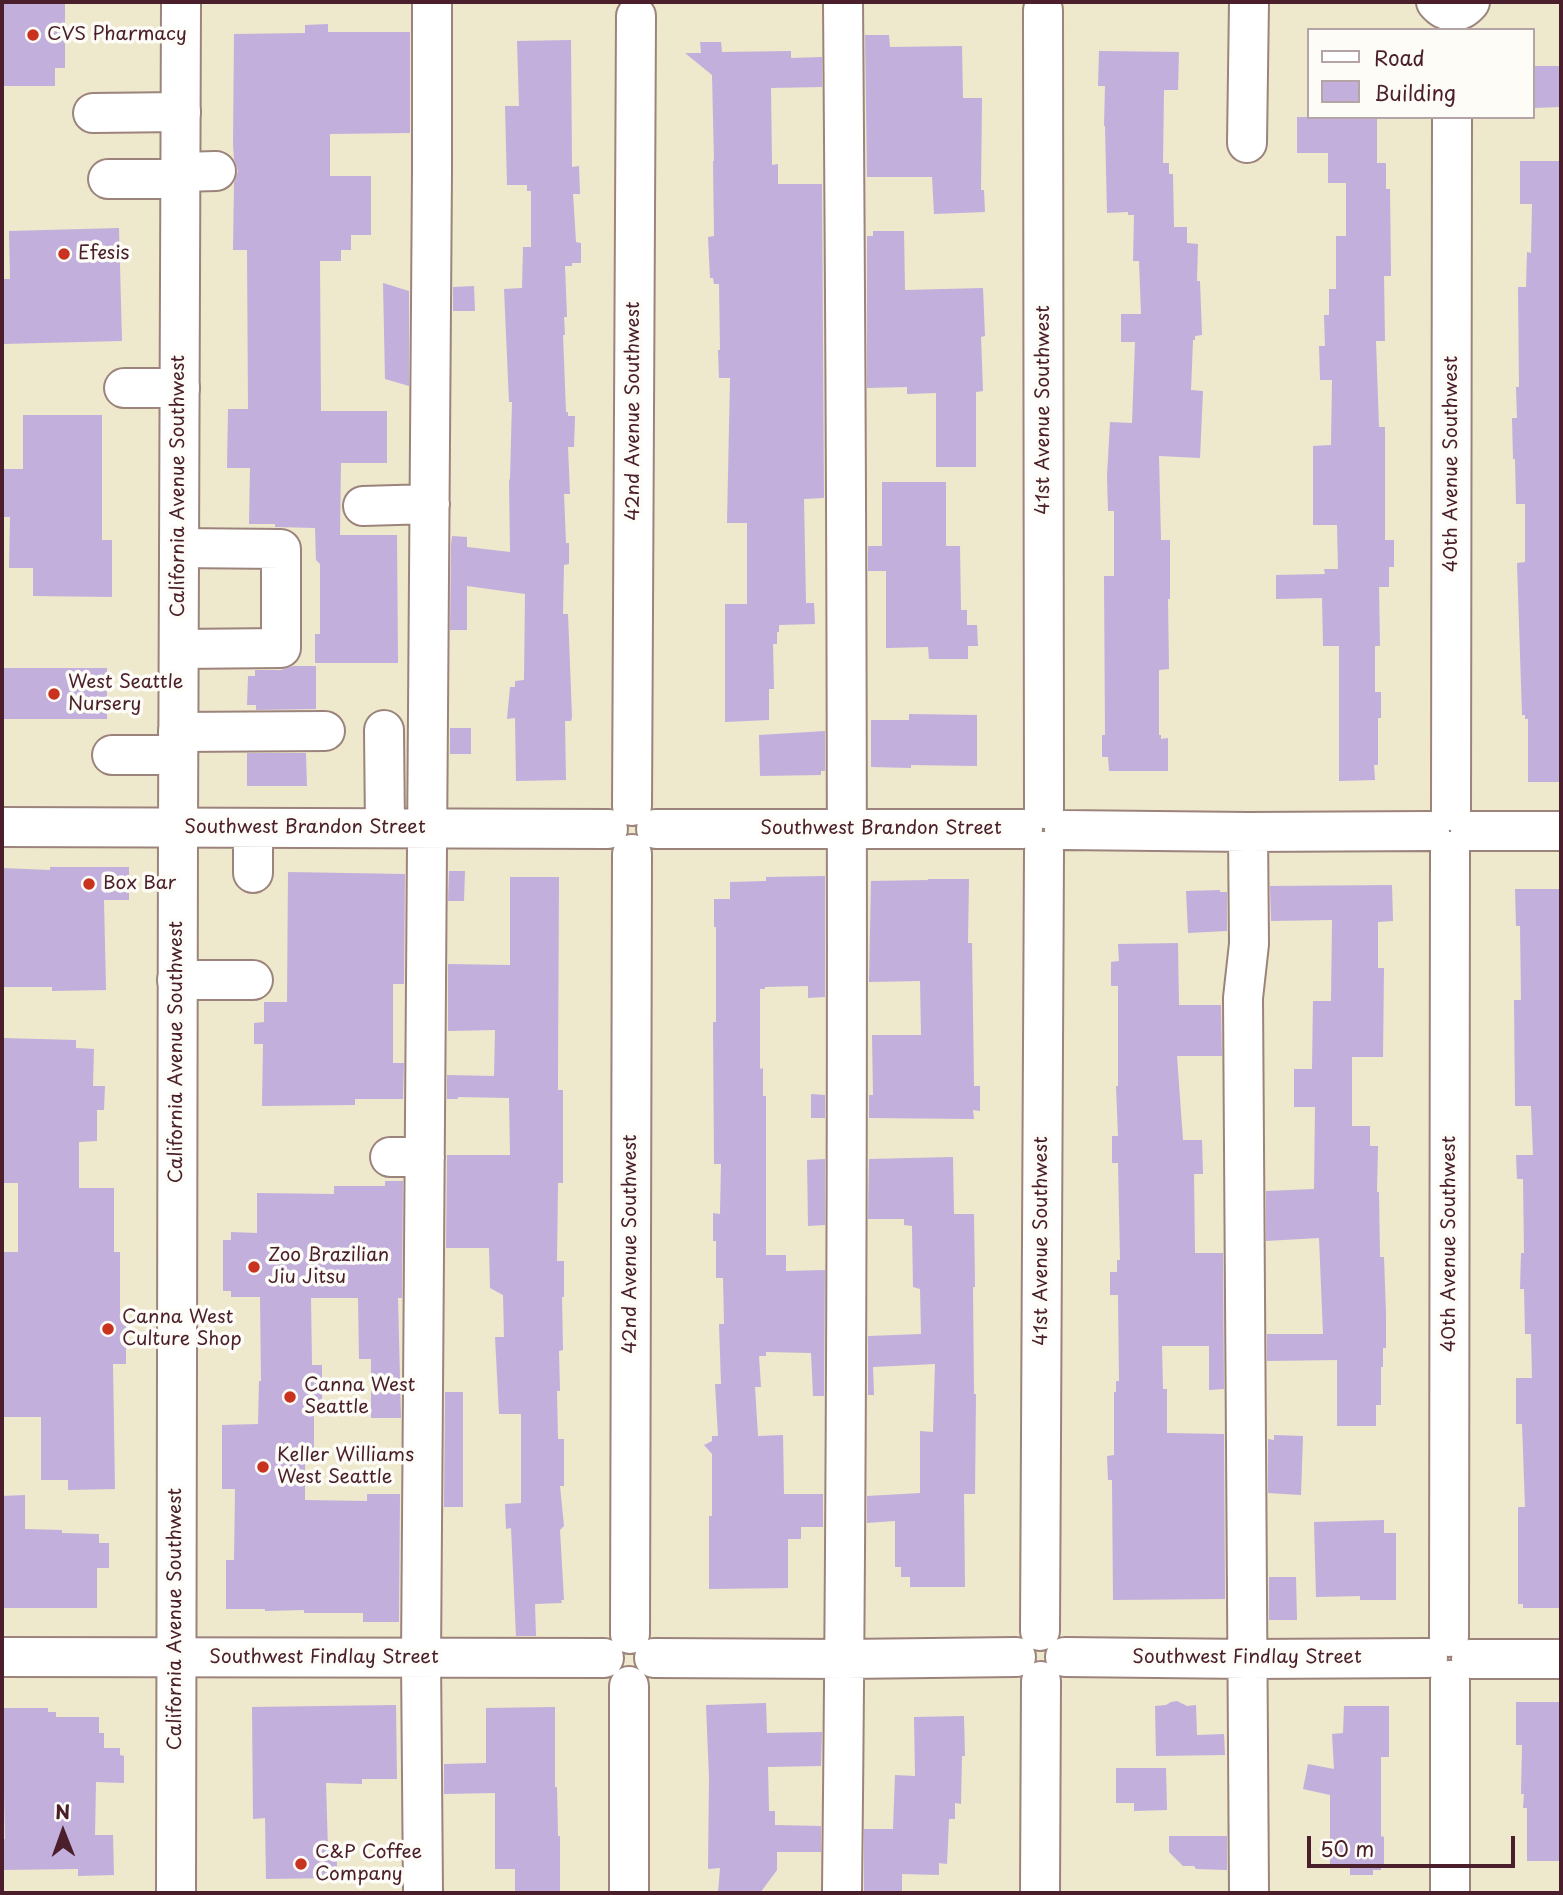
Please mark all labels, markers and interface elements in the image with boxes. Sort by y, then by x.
place label: CVS Pharmacy [47,24,187,46]
marker: CVS Pharmacy [25,27,41,43]
legend [1308,28,1535,119]
text: Road [1374,41,1425,73]
text: Building [1374,76,1456,108]
place label: Efesis [78,243,129,265]
marker: Efesis [56,246,72,262]
street label: 42nd Avenue Southwest [623,301,645,521]
street label: 41st Avenue Southwest [1033,305,1055,515]
street label: California Avenue Southwest [168,355,190,617]
street label: 40th Avenue Southwest [1441,356,1463,572]
place label: West Seattle Nursery [68,672,183,716]
marker: West Seattle Nursery [46,686,62,702]
street label: Southwest Brandon Street [184,817,426,839]
street label: Southwest Brandon Street [760,818,1002,840]
place label: Box Bar [103,873,176,895]
marker: Box Bar [81,876,97,892]
street label: California Avenue Southwest [166,921,188,1183]
street label: 42nd Avenue Southwest [620,1134,642,1354]
street label: 41st Avenue Southwest [1031,1136,1053,1346]
street label: 40th Avenue Southwest [1439,1136,1461,1352]
place label: Zoo Brazilian Jiu Jitsu [268,1245,389,1289]
marker: Zoo Brazilian Jiu Jitsu [246,1259,262,1275]
place label: Canna West Culture Shop [122,1307,242,1351]
marker: Canna West Culture Shop [100,1321,116,1337]
place label: Canna West Seattle [304,1375,415,1419]
marker: Canna West Seattle [282,1389,298,1405]
place label: Keller Williams West Seattle [277,1445,414,1489]
marker: Keller Williams West Seattle [255,1459,271,1475]
street label: California Avenue Southwest [165,1488,187,1750]
street label: Southwest Findlay Street [209,1647,439,1669]
street label: Southwest Findlay Street [1132,1647,1362,1669]
north arrow [28,1797,98,1867]
text: N [55,1797,70,1825]
scale bar [1311,1822,1519,1866]
text: 50 m [1320,1832,1374,1864]
place label: C&P Coffee Company [315,1842,422,1886]
marker: C&P Coffee Company [293,1856,309,1872]

